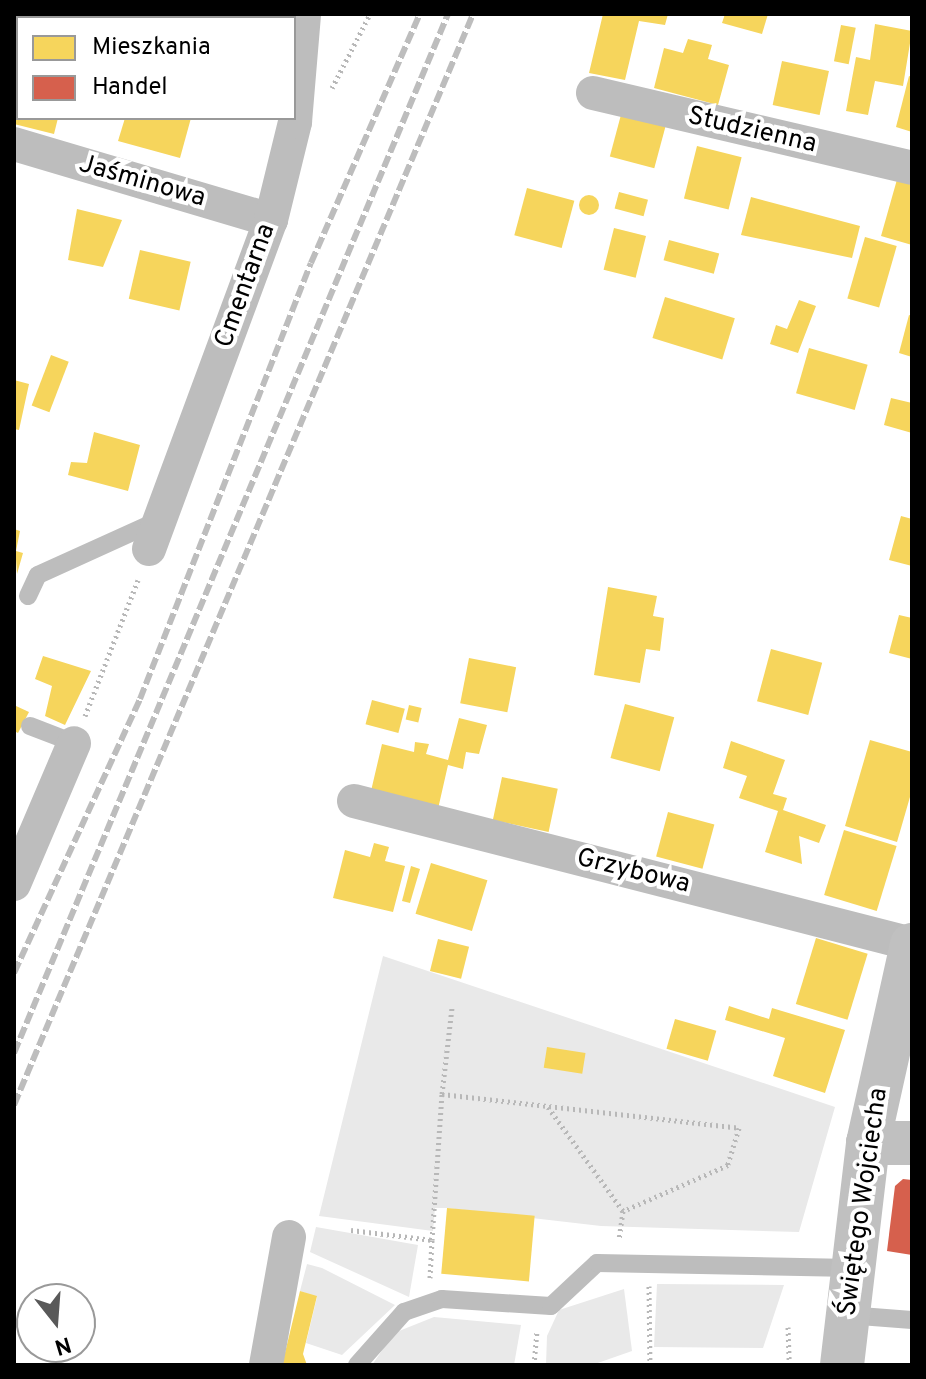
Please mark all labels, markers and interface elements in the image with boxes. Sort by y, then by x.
legend [16,16,296,120]
text: Mieszkania [92,33,211,63]
text: Handel [92,73,168,103]
street label: Studzienna [685,101,819,161]
street label: Jaśminowa [75,149,209,215]
street label: Cmentarna [209,220,283,352]
street label: Grzybowa [573,843,693,901]
street label: Świętego Wojciecha [833,1086,895,1318]
north arrow [16,1283,96,1363]
text: N [51,1329,74,1360]

